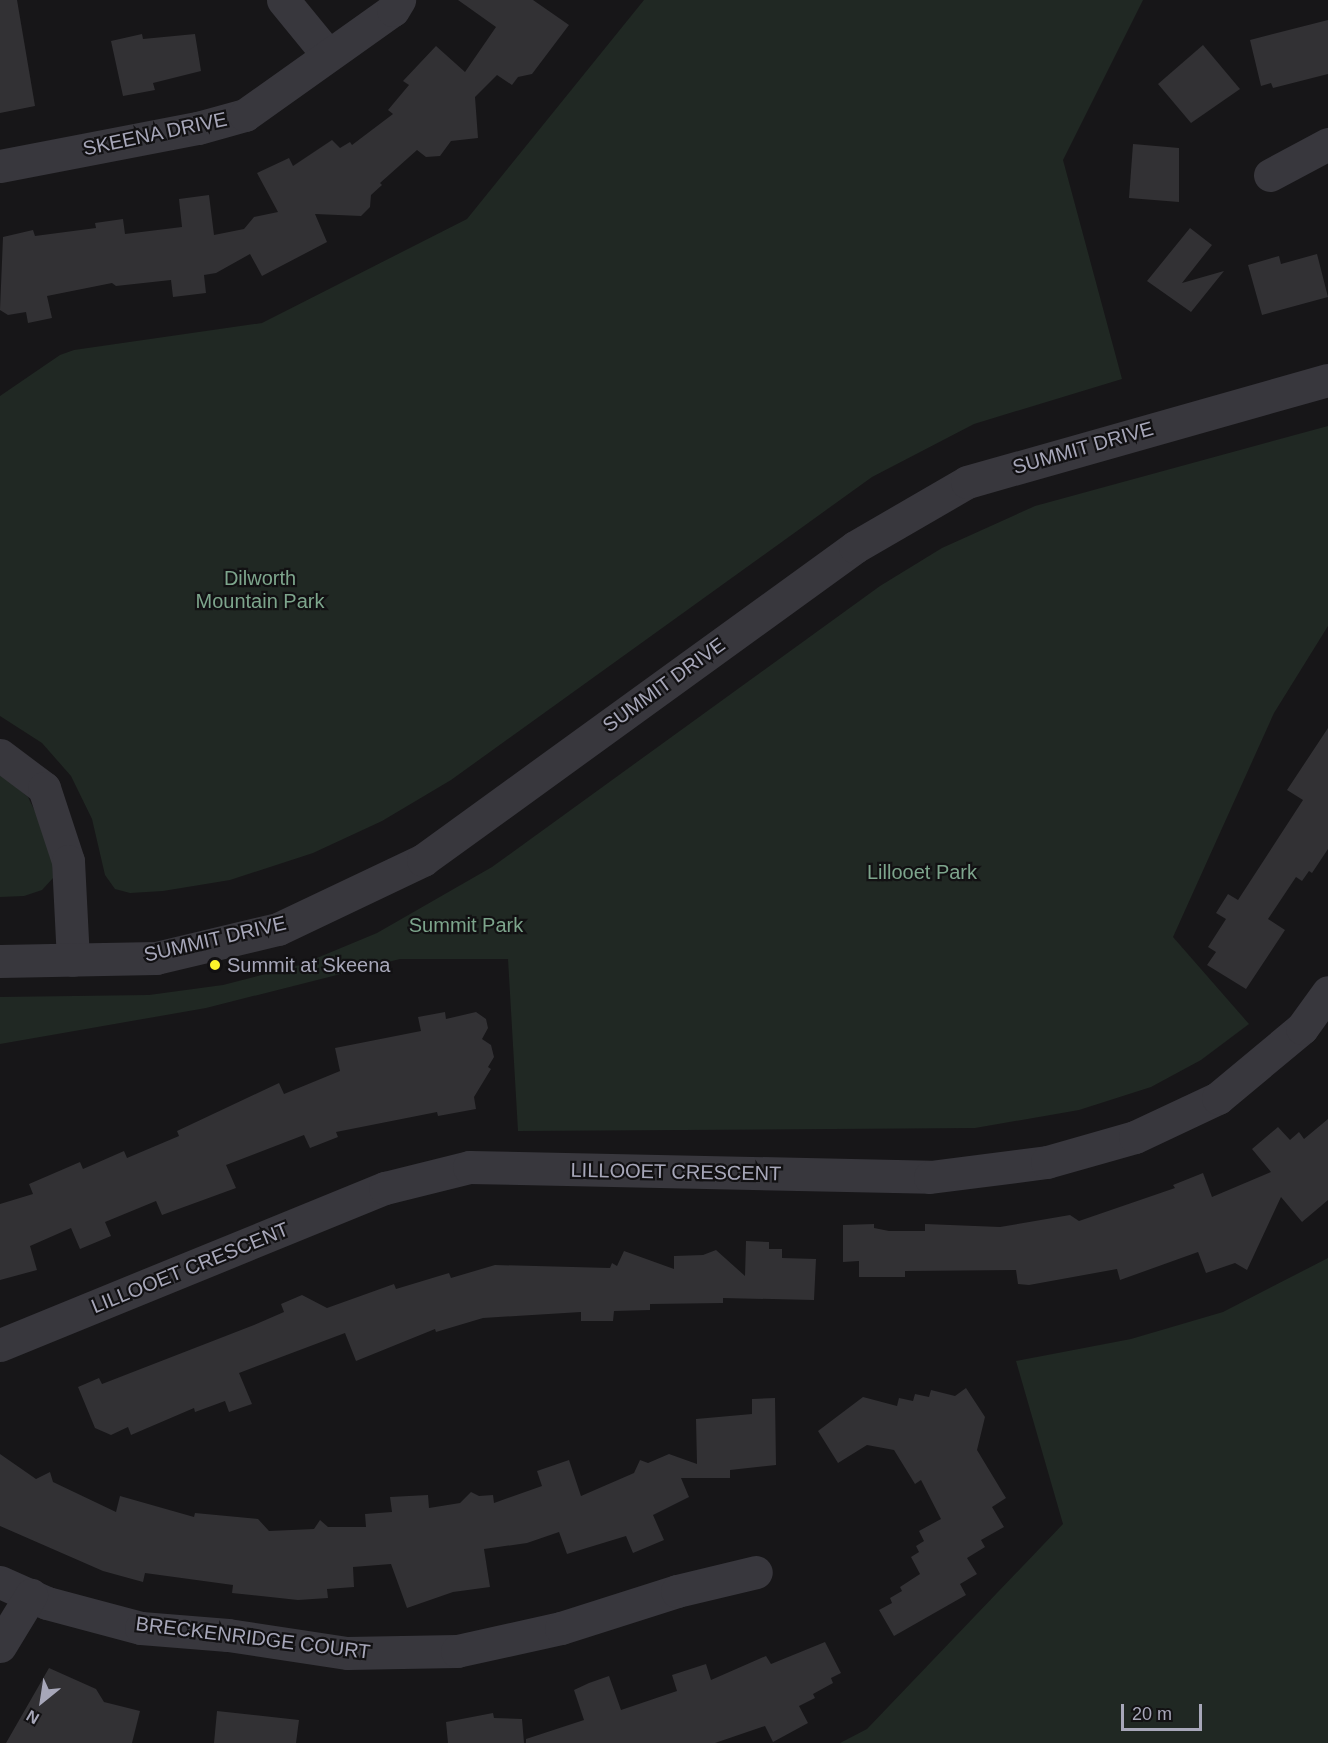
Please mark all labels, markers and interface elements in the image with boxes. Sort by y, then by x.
street label: SKEENA DRIVE [80,107,230,161]
street label: SUMMIT DRIVE [1010,416,1156,480]
park label: Dilworth Mountain Park [196,566,324,613]
street label: SUMMIT DRIVE [598,633,730,737]
park label: Lillooet Park [867,860,977,884]
street label: SUMMIT DRIVE [141,911,289,967]
park label: Summit Park [409,913,523,937]
place label: Summit at Skeena [227,953,390,977]
marker: Summit at Skeena [208,958,222,972]
street label: LILLOOET CRESCENT [570,1158,782,1186]
street label: LILLOOET CRESCENT [88,1217,292,1319]
street label: BRECKENRIDGE COURT [134,1612,372,1664]
north arrow [12,1671,72,1731]
scale bar [1124,1692,1205,1730]
text: 20 m [1132,1704,1172,1724]
text: N [23,1707,42,1727]

